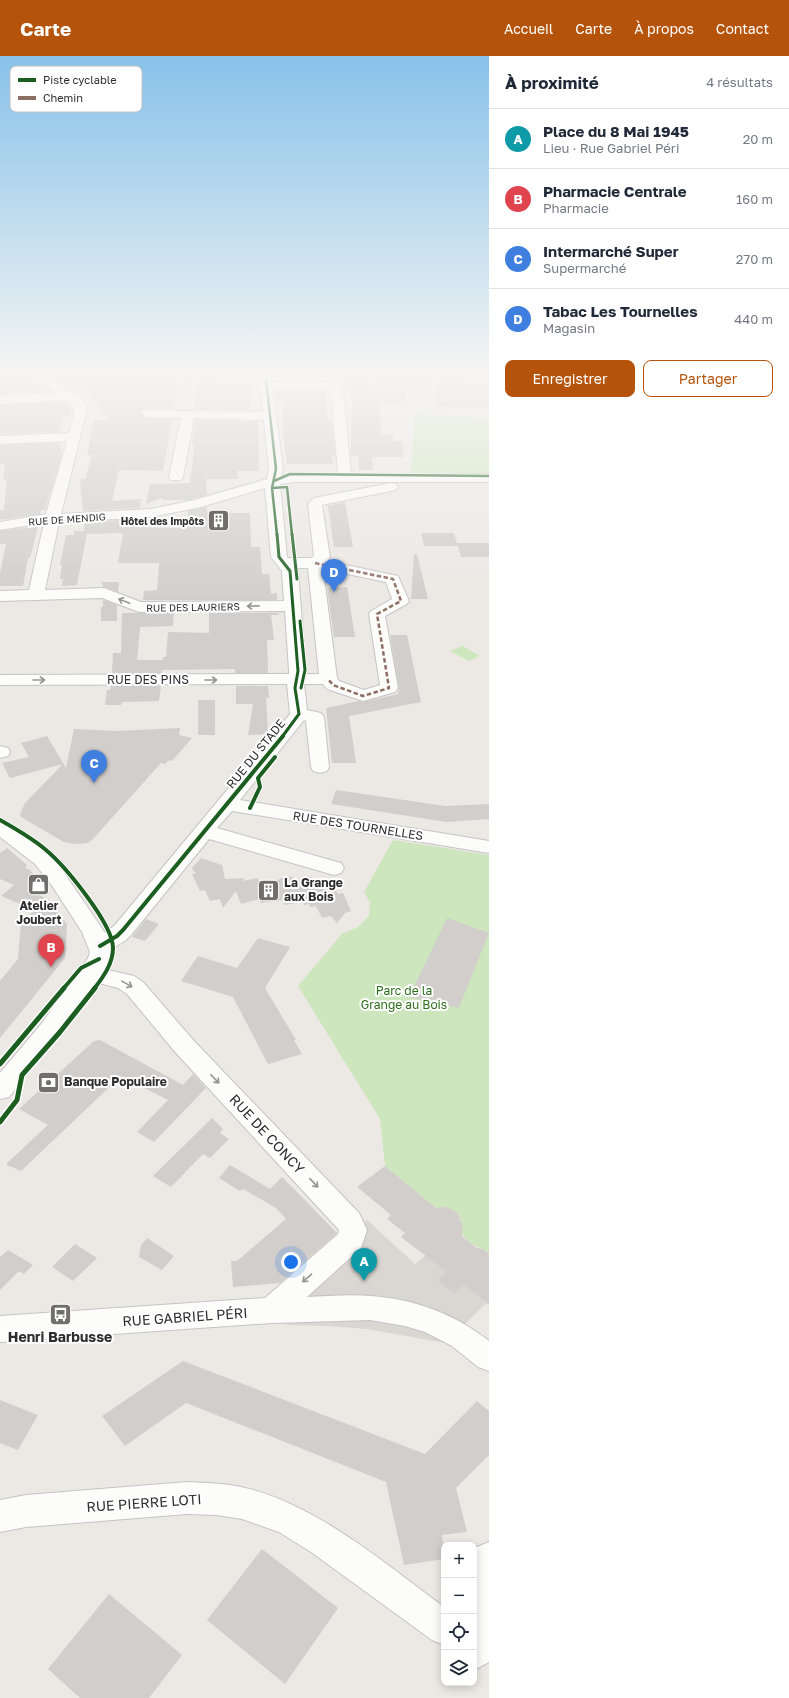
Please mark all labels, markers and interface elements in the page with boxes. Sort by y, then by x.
text: Carte [20,17,71,40]
text: Accueil [504,20,553,37]
text: Carte [575,20,612,37]
text: À propos [634,20,694,37]
text: Contact [716,20,769,37]
legend [10,66,142,112]
text: À proximité [505,72,599,93]
text: Piste cyclable [43,73,117,86]
text: 4 résultats [706,74,773,90]
text: Chemin [43,91,83,104]
text: Place du 8 Mai 1945 [543,122,689,140]
text: A [513,131,523,147]
text: 20 m [743,131,773,147]
text: Lieu · Rue Gabriel Péri [543,140,679,156]
text: Pharmacie Centrale [543,182,687,200]
text: B [513,191,523,207]
text: 160 m [736,191,773,207]
text: Pharmacie [543,200,609,216]
text: Intermarché Super [543,242,679,260]
text: C [513,251,523,267]
text: 270 m [736,251,773,267]
text: Supermarché [543,260,626,276]
text: Tabac Les Tournelles [543,302,698,320]
text: D [513,311,523,327]
text: 440 m [734,311,773,327]
text: Magasin [543,320,595,336]
button: Enregistrer [505,360,635,397]
button: Partager [643,360,773,397]
building icon: Hôtel des Impôts [206,508,232,534]
street label: RUE DE MENDIG [28,510,106,528]
place label: Hôtel des Impôts [121,515,204,527]
pin: D [321,559,347,592]
one-way arrow [118,597,130,605]
street label: RUE DES LAURIERS [146,600,240,614]
one-way arrow [247,602,260,610]
street label: RUE DES PINS [107,672,189,687]
one-way arrow [32,676,45,684]
one-way arrow [204,676,217,684]
street label: RUE DU STADE [223,716,288,791]
pin: C [81,750,107,783]
street label: RUE DES TOURNELLES [292,808,425,843]
shop icon: Atelier Joubert [26,872,52,898]
place label: La Grange aux Bois [284,875,343,904]
building icon: La Grange aux Bois [256,877,282,903]
place label: Atelier Joubert [16,898,62,927]
pin: B [38,934,64,967]
one-way arrow [121,980,133,988]
park label: Parc de la Grange au Bois [361,983,447,1012]
bank icon: Banque Populaire [35,1069,61,1095]
place label: Banque Populaire [64,1074,167,1089]
one-way arrow [210,1074,220,1084]
street label: RUE DE CONCY [226,1091,308,1177]
one-way arrow [309,1178,319,1188]
pin: A [351,1248,377,1281]
your location [281,1252,301,1272]
one-way arrow [301,1274,312,1283]
bus stop icon: Henri Barbusse [47,1302,73,1328]
street label: RUE GABRIEL PÉRI [122,1304,248,1329]
place label: Henri Barbusse [8,1328,112,1345]
street label: RUE PIERRE LOTI [86,1490,202,1515]
map controls [441,1542,477,1686]
button: + [441,1542,477,1578]
button: − [441,1578,477,1614]
button: locate [441,1614,477,1650]
button: layers [441,1650,477,1686]

